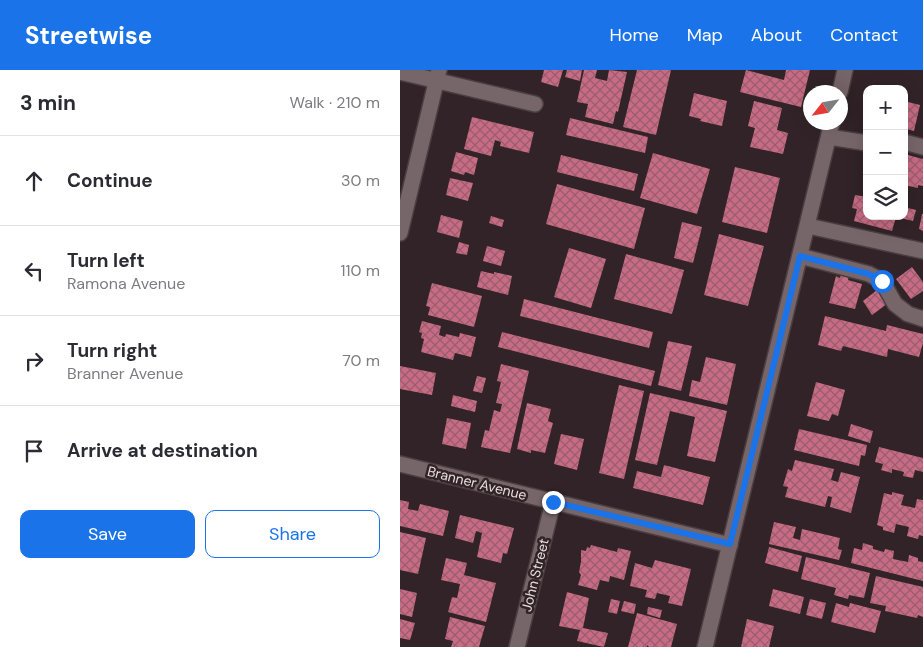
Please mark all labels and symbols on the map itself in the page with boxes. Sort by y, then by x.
north arrow [803,85,848,130]
route start [871,270,894,293]
street label: Branner Avenue [425,462,529,504]
route end [542,491,565,514]
street label: John Street [517,537,553,613]

